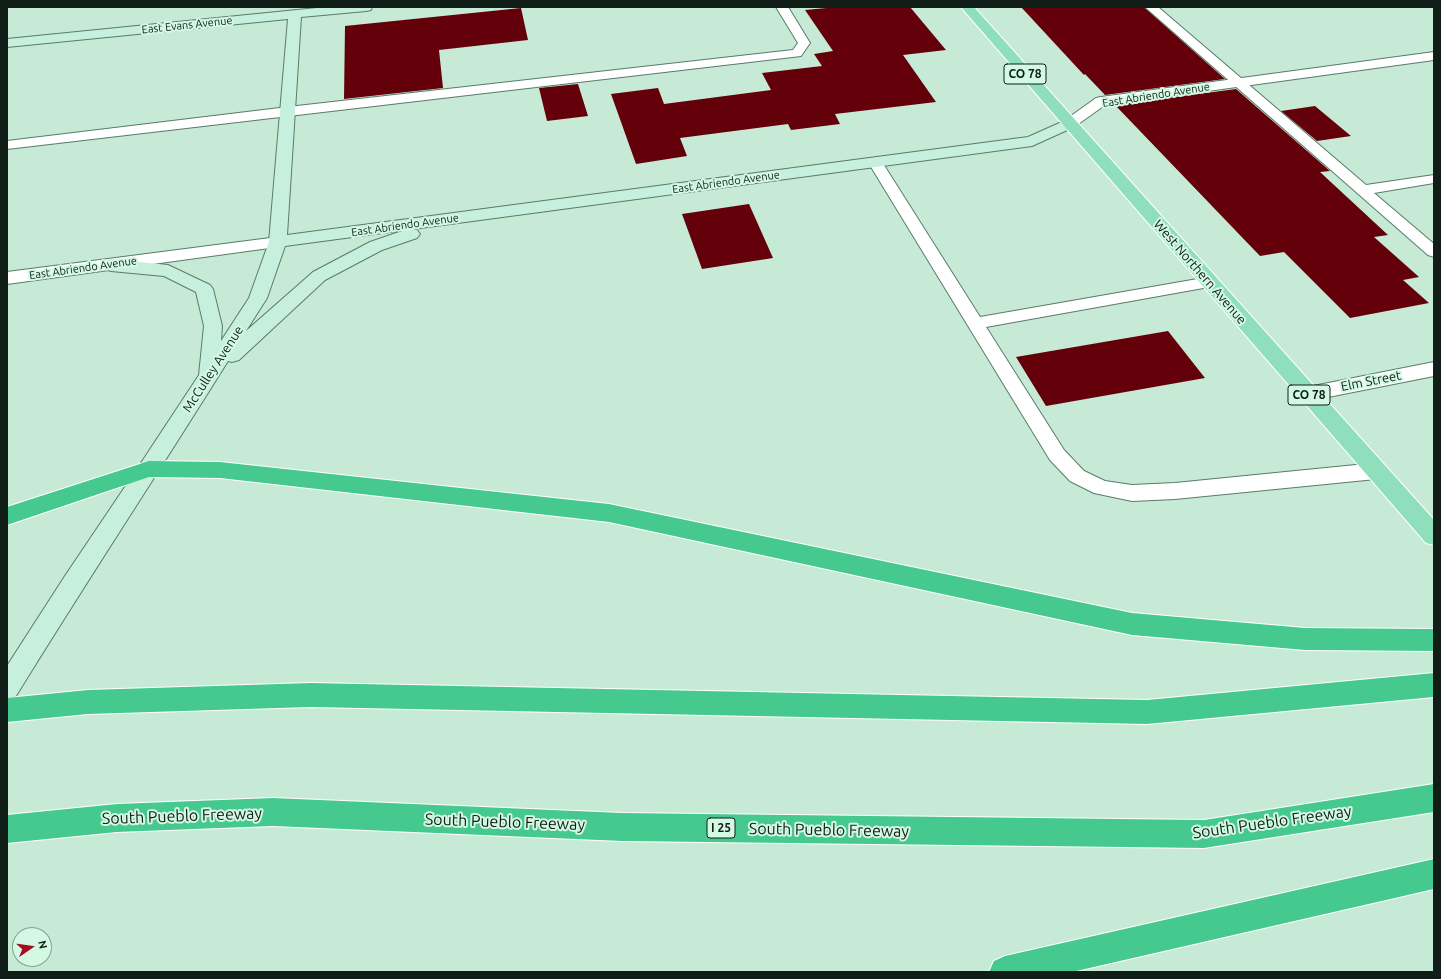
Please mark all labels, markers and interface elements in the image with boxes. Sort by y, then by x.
street label: East Evans Avenue [141,14,233,36]
road number: CO 78 [1004,64,1046,84]
street label: East Abriendo Avenue [1101,80,1211,110]
street label: East Abriendo Avenue [671,168,781,196]
street label: East Abriendo Avenue [350,211,460,239]
street label: West Northern Avenue [1150,217,1250,327]
street label: East Abriendo Avenue [28,254,138,282]
street label: McCulley Avenue [179,323,247,415]
street label: Elm Street [1339,368,1403,394]
road number: CO 78 [1288,385,1330,405]
street label: South Pueblo Freeway [1191,801,1353,843]
street label: South Pueblo Freeway [102,804,262,828]
street label: South Pueblo Freeway [425,810,585,834]
road number: I 25 [707,818,735,838]
street label: South Pueblo Freeway [749,819,909,841]
north arrow [12,927,52,967]
text: N [36,939,49,950]

